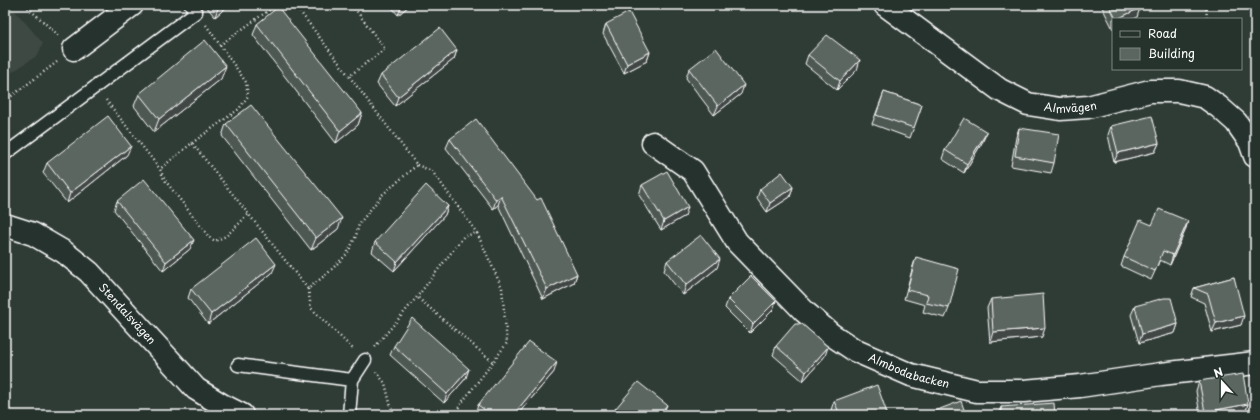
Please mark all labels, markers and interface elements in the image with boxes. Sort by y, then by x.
legend [1112,18,1242,70]
text: Road [1148,24,1177,42]
text: Building [1148,44,1195,62]
street label: Almvägen [1043,96,1098,117]
street label: Stendalsvägen [95,279,160,348]
street label: Almbodabacken [866,348,951,392]
north arrow [1202,362,1242,402]
text: N [1211,363,1226,382]

